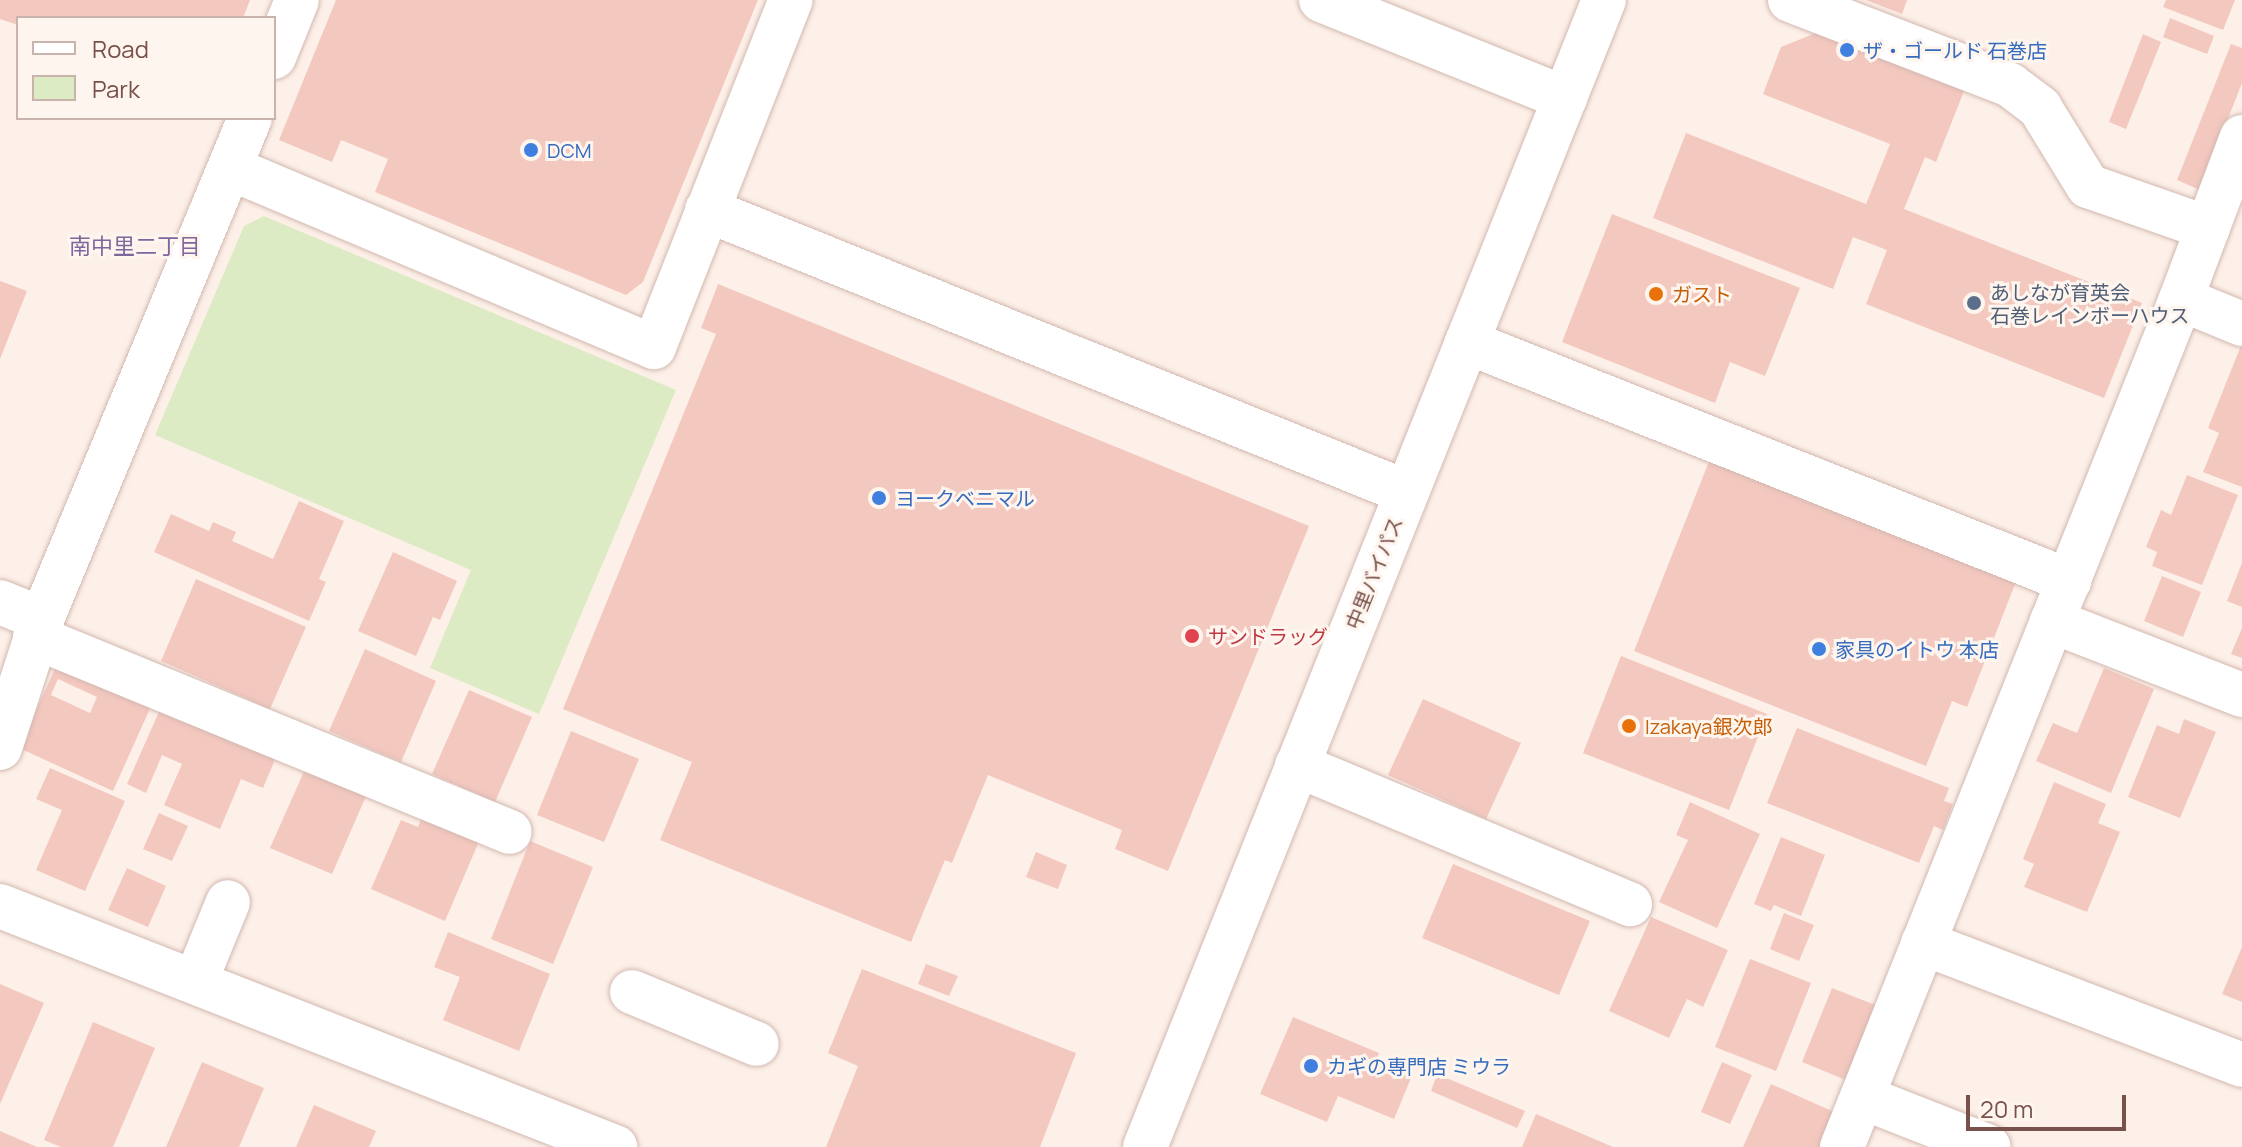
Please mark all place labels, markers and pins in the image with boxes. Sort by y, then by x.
place label: ザ・ゴールド 石巻店 [1863,38,2047,62]
marker: ザ・ゴールド 石巻店 [1838,41,1856,59]
place label: DCM [547,138,592,162]
marker: DCM [522,141,540,159]
place label: あしなが育英会 石巻レインボーハウス [1990,280,2190,327]
place label: ガスト [1672,282,1732,306]
marker: ガスト [1647,285,1665,303]
marker: あしなが育英会 石巻レインボーハウス [1965,294,1983,312]
place label: ヨークベニマル [895,486,1035,510]
marker: ヨークベニマル [870,489,888,507]
place label: サンドラッグ [1208,624,1328,648]
marker: サンドラッグ [1183,627,1201,645]
place label: 家具のイトウ 本店 [1835,637,1999,661]
marker: 家具のイトウ 本店 [1810,640,1828,658]
place label: Izakaya銀次郎 [1645,714,1772,738]
marker: Izakaya銀次郎 [1620,717,1638,735]
place label: カギの専門店 ミウラ [1327,1054,1511,1078]
marker: カギの専門店 ミウラ [1302,1057,1320,1075]

